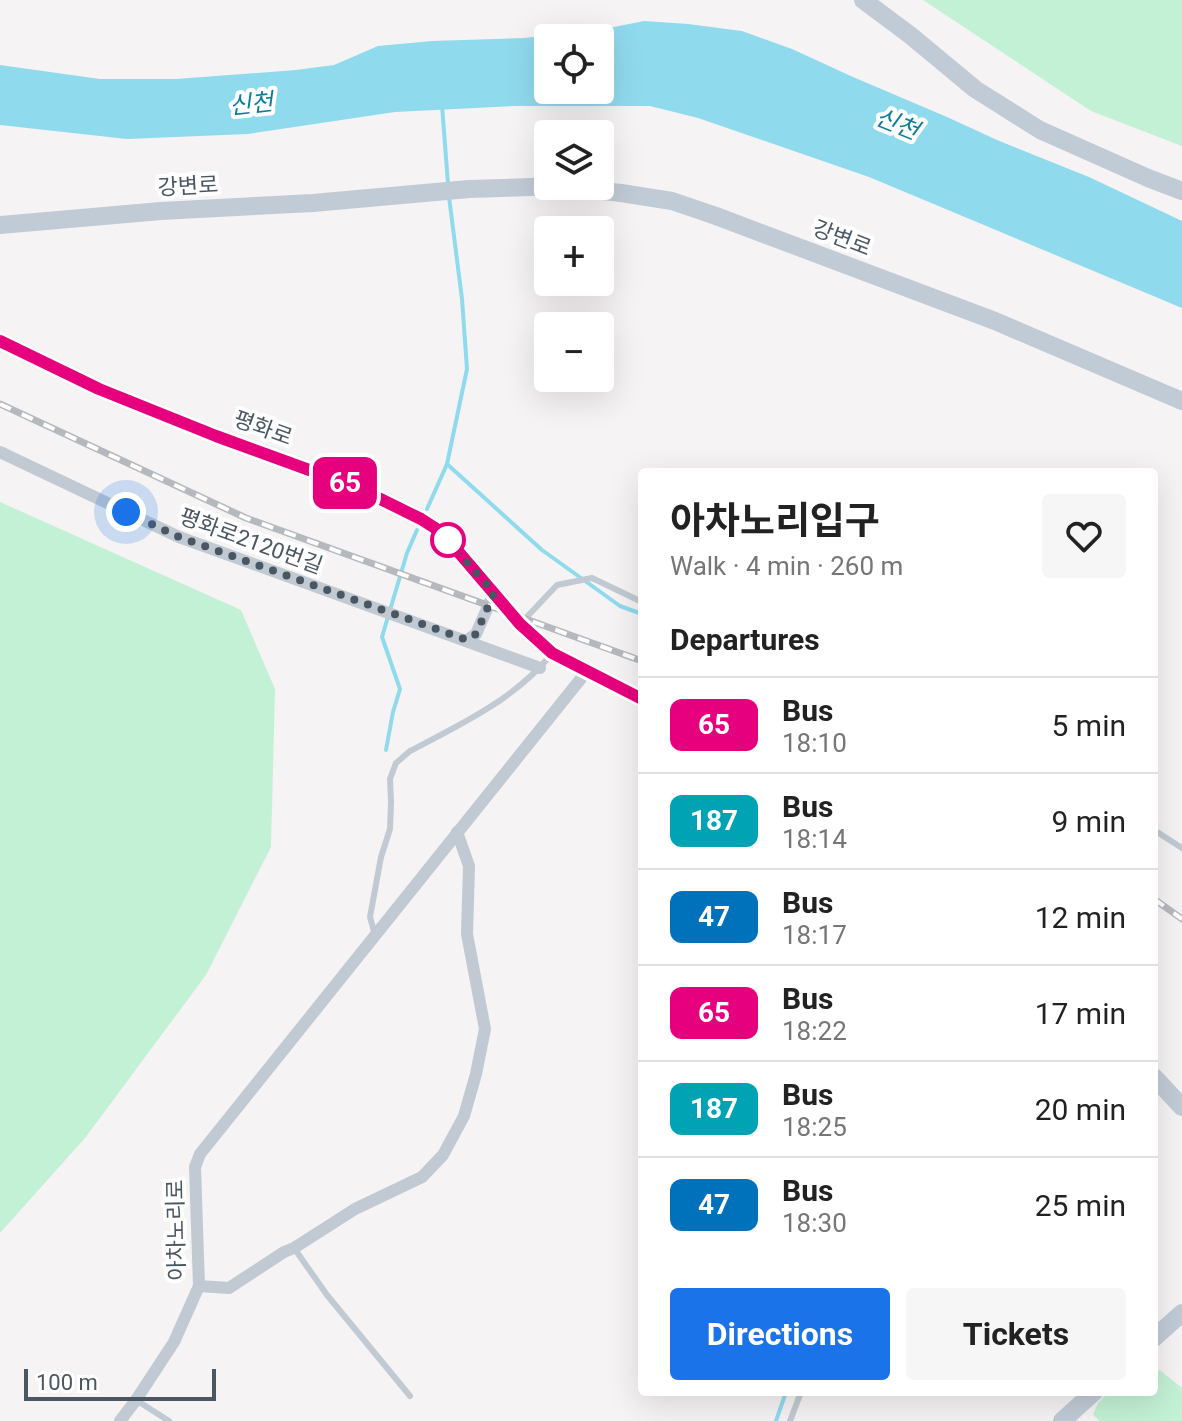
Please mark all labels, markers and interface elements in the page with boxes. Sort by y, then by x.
map controls [534,24,614,392]
button: locate [534,24,614,104]
water label: 신천 [228,87,277,120]
water label: 신천 [871,103,925,146]
button: layers [534,120,614,200]
street label: 강변로 [157,172,219,200]
street label: 강변로 [809,215,875,261]
button: + [534,216,614,296]
button: − [534,312,614,392]
street label: 평화로 [230,406,296,450]
line badge: 65 [309,457,381,509]
text: 65 [329,466,361,499]
your location [106,492,146,532]
button: heart [1042,494,1126,578]
text: 아차노리입구 [670,499,880,543]
street label: 평화로2120번길 [176,503,326,579]
unlabelled marker [431,523,465,557]
text: Walk · 4 min · 260 m [670,551,903,581]
text: Departures [670,622,820,657]
text: Bus [782,693,833,728]
text: 65 [698,708,730,741]
text: 5 min [1052,708,1126,743]
text: 18:10 [782,728,847,758]
text: Bus [782,789,833,824]
text: 187 [690,804,738,837]
text: 9 min [1052,804,1126,839]
text: 18:14 [782,824,847,854]
text: Bus [782,885,833,920]
text: 47 [698,900,730,933]
text: 12 min [1035,900,1126,935]
text: 18:17 [782,920,847,950]
text: Bus [782,981,833,1016]
text: 65 [698,996,730,1029]
text: 17 min [1035,996,1126,1031]
text: 18:22 [782,1016,847,1046]
text: Bus [782,1077,833,1112]
text: 187 [690,1092,738,1125]
text: 20 min [1035,1092,1126,1127]
text: 18:25 [782,1112,847,1142]
text: Bus [782,1173,833,1208]
street label: 아차노리로 [163,1179,189,1281]
text: 47 [698,1188,730,1221]
text: 25 min [1035,1188,1126,1223]
text: 18:30 [782,1208,847,1238]
button: Directions [670,1288,890,1380]
button: Tickets [906,1288,1126,1380]
scale bar [24,1365,216,1401]
text: 100 m [36,1370,98,1395]

